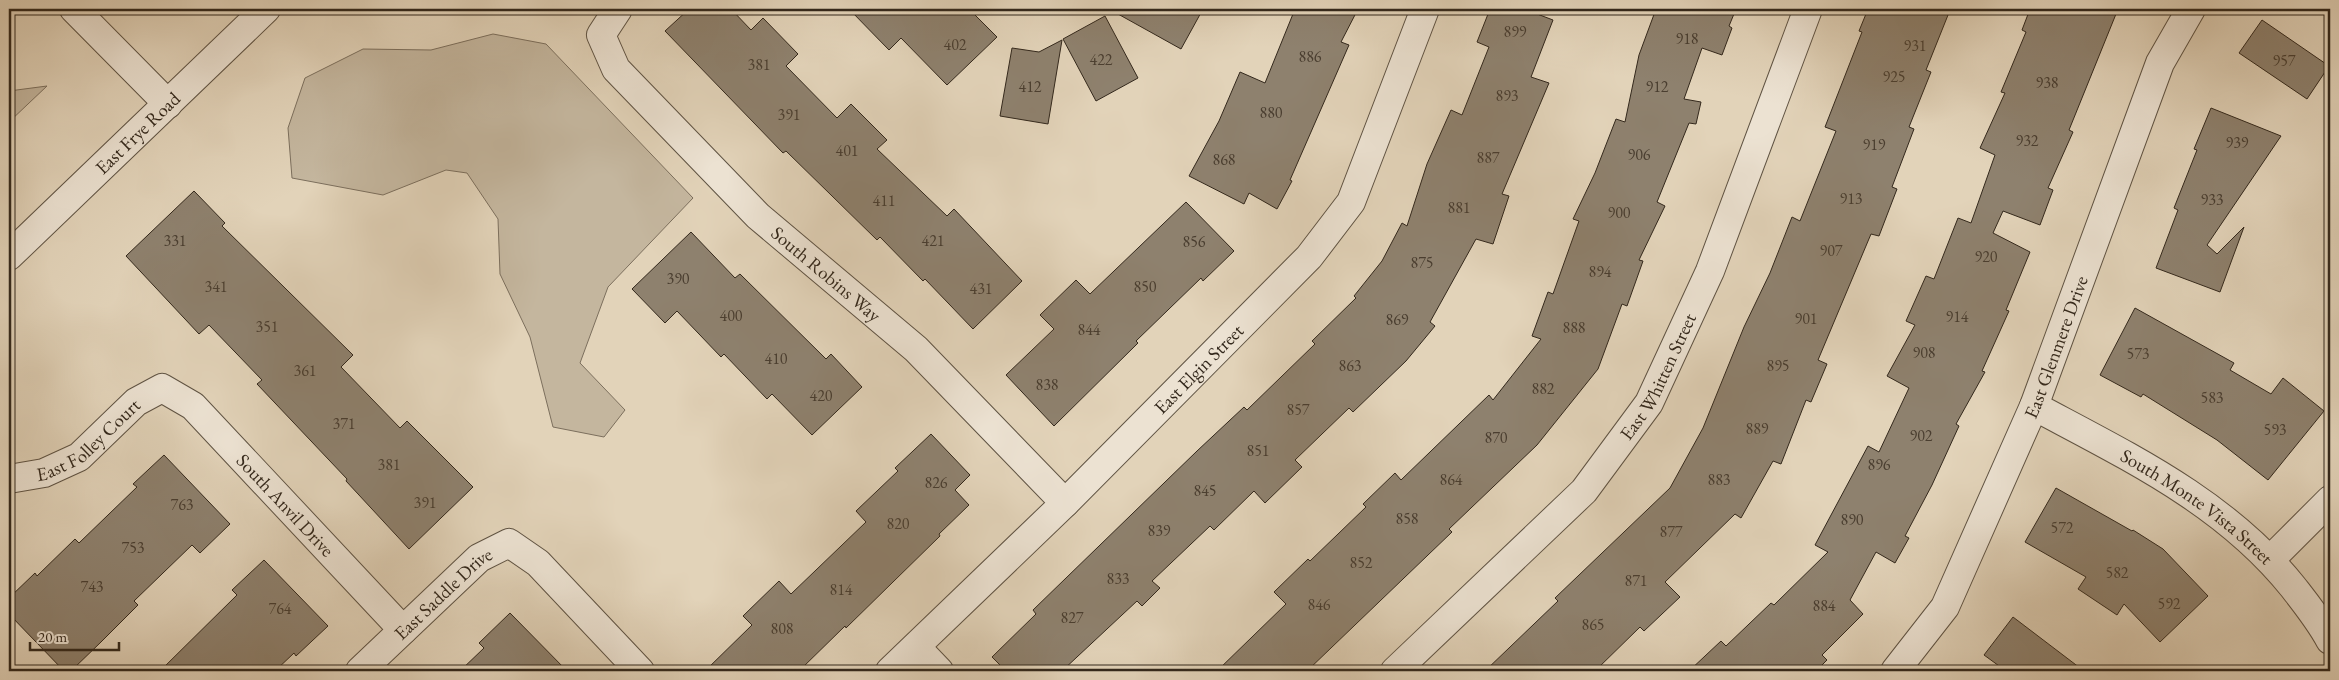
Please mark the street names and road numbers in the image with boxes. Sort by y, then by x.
street label: East Frye Road [90,86,186,180]
street label: South Robins Way [766,220,887,328]
street label: East Glenmere Drive [2018,272,2094,422]
street label: East Whitten Street [1614,309,1702,445]
street label: East Elgin Street [1148,318,1249,419]
street label: East Folley Court [35,393,146,487]
street label: South Monte Vista Street [2116,443,2279,570]
street label: South Anvil Drive [231,448,340,562]
street label: East Saddle Drive [389,542,496,645]

